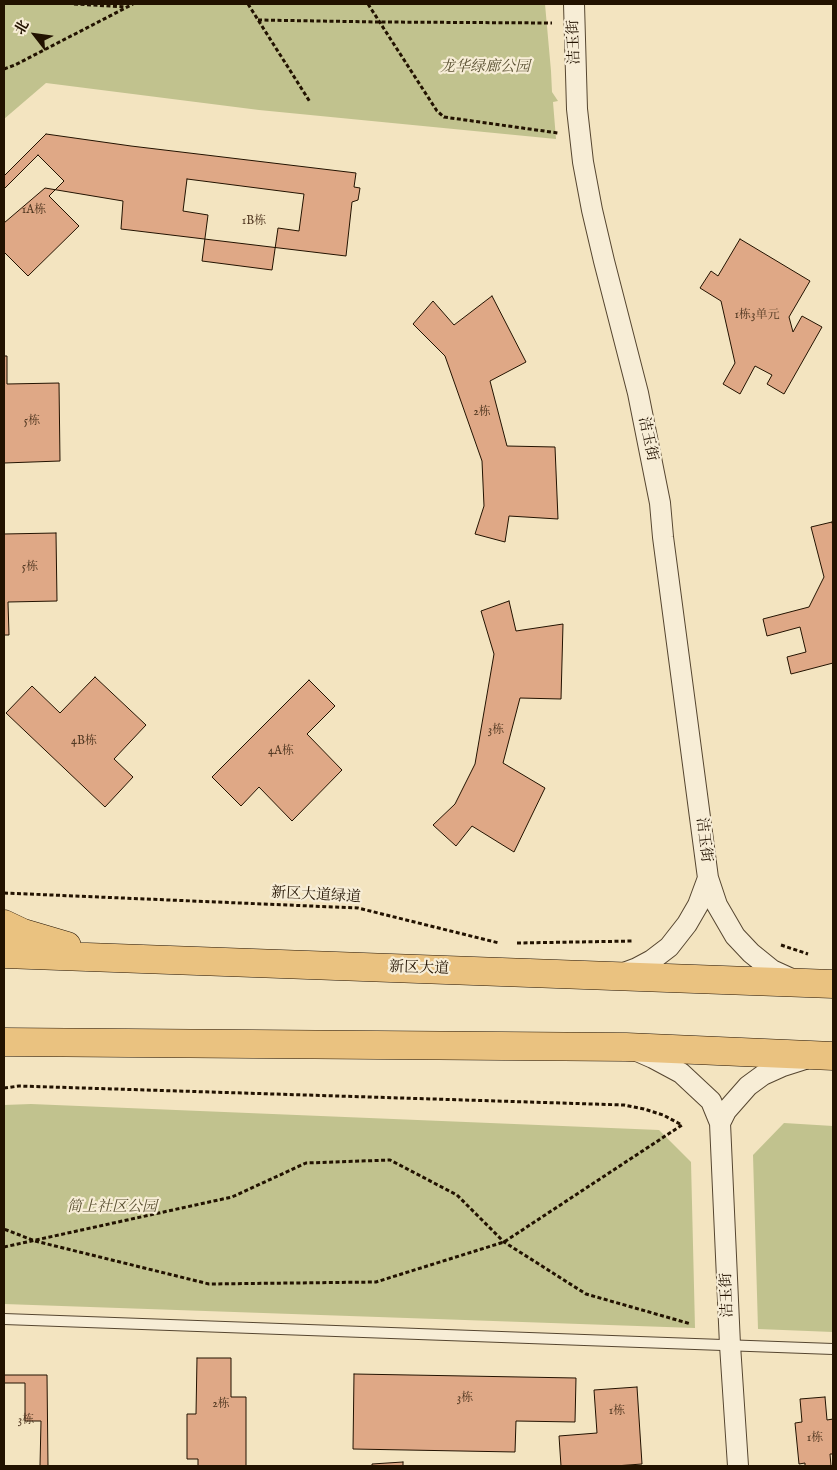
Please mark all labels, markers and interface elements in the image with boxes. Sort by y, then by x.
north arrow [10,10,60,60]
text: 北 [11,17,33,38]
street label: 洁玉街 [565,19,585,65]
park label: 龙华绿廊公园 [440,59,530,77]
house number: 1A栋 [22,204,46,218]
house number: 1B栋 [242,215,266,229]
house number: 1栋3单元 [735,309,779,323]
house number: 2栋 [473,406,491,420]
house number: 5栋 [24,415,40,429]
street label: 洁玉街 [634,415,660,463]
house number: 5栋 [22,561,38,575]
house number: 3栋 [488,724,504,738]
house number: 4B栋 [71,735,97,749]
house number: 4A栋 [268,745,294,759]
street label: 洁玉街 [691,817,715,863]
street label: 新区大道绿道 [271,885,361,907]
street label: 新区大道 [389,959,449,979]
park label: 简上社区公园 [67,1199,157,1217]
street label: 洁玉街 [718,1272,738,1318]
house number: 3栋 [457,1392,473,1406]
house number: 2栋 [212,1398,230,1412]
house number: 1栋 [609,1405,625,1419]
house number: 3栋 [18,1414,34,1428]
house number: 1栋 [807,1432,823,1446]

